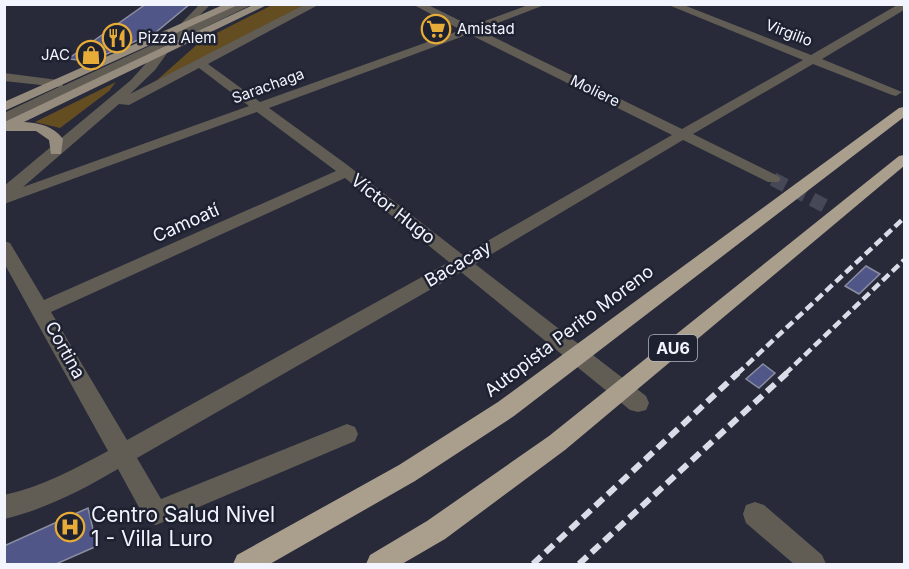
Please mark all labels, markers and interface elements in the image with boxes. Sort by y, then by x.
supermarket icon: Amistad [420,13,452,45]
street label: Virgilio [763,15,815,50]
place label: Amistad [457,19,515,38]
restaurant icon: Pizza Alem [101,22,133,54]
place label: Pizza Alem [138,28,216,47]
shop icon: JAC [75,39,107,71]
place label: JAC [41,45,70,64]
street label: Sarachaga [229,64,307,107]
street label: Moliere [567,70,623,111]
street label: Víctor Hugo [347,169,440,248]
street label: Camoatí [149,198,223,246]
street label: Bacacay [421,236,495,291]
street label: Autopista Perito Moreno [480,260,657,401]
street label: Cortina [41,318,90,382]
road number: AU6 [649,335,697,361]
place label: Centro Salud Nivel 1 - Villa Luro [91,502,275,551]
hospital icon: Centro Salud Nivel 1 - Villa Luro [54,511,86,543]

